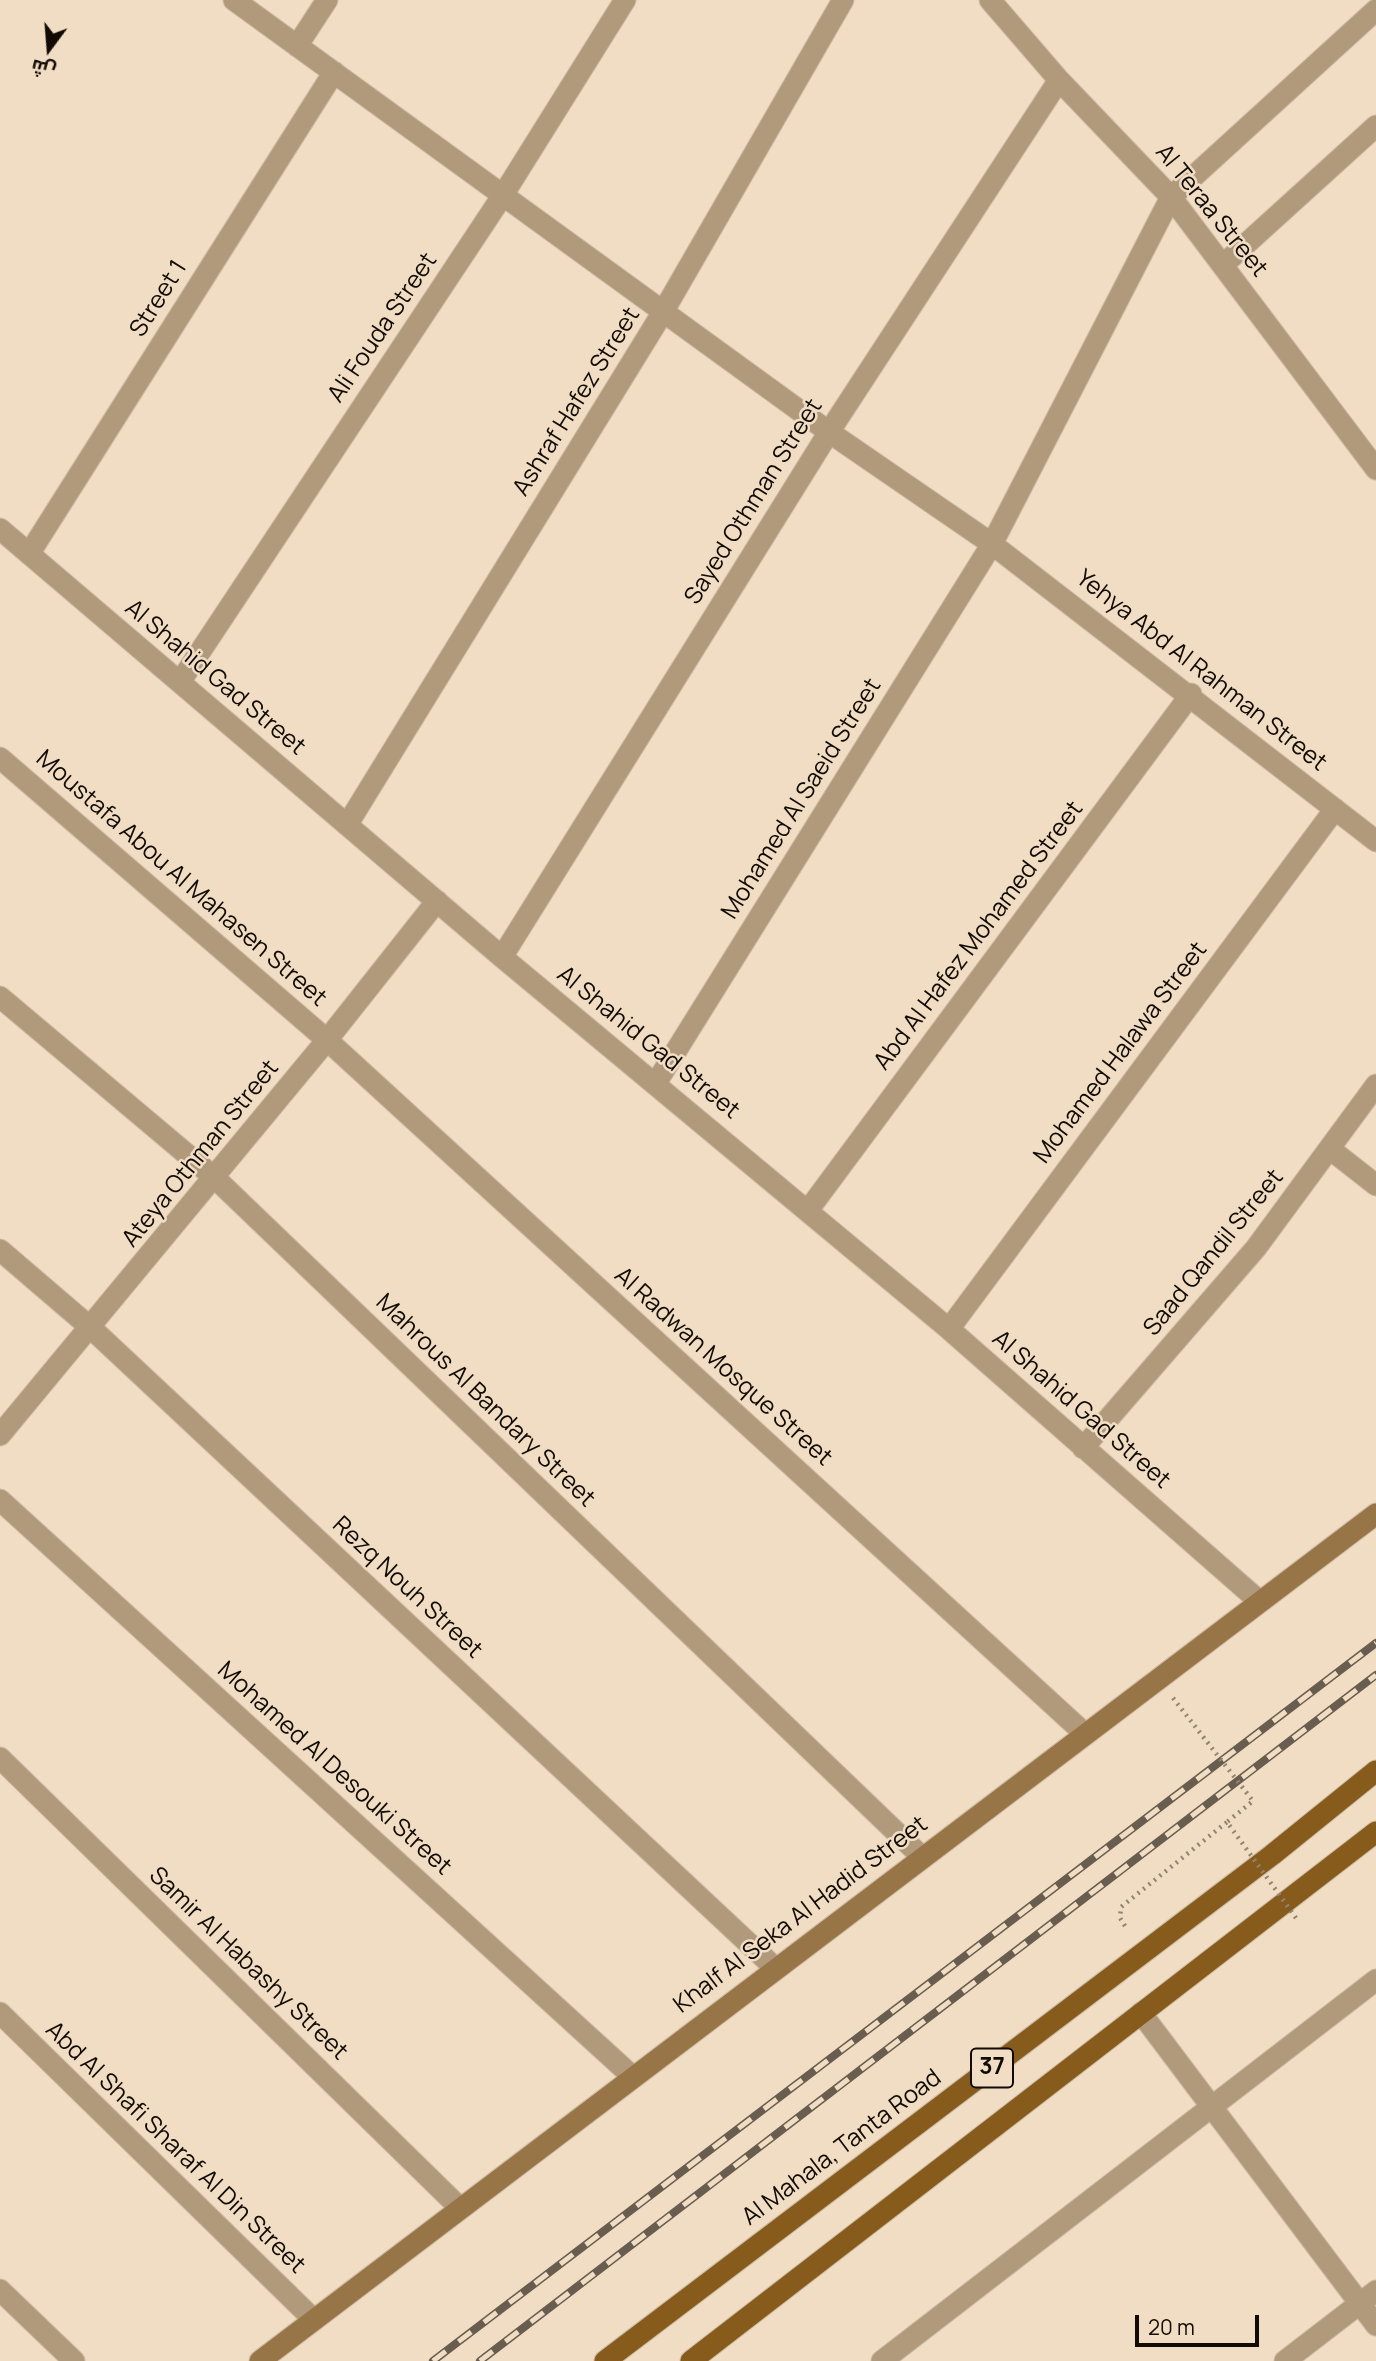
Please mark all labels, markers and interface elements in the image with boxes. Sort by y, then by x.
north arrow [14,14,84,84]
text: ش [28,53,59,85]
street label: Al Teraa Street [1149,139,1273,283]
street label: Ali Fouda Street [322,248,444,408]
street label: Street 1 [124,255,194,343]
street label: Ashraf Hafez Street [507,302,647,502]
street label: Sayed Othman Street [679,394,829,610]
street label: Yehya Abd Al Rahman Street [1070,564,1332,778]
street label: Al Shahid Gad Street [119,594,311,762]
street label: Mohamed Al Saeid Street [716,673,888,925]
street label: Moustafa Abou Al Mahasen Street [30,745,332,1013]
street label: Abd Al Hafez Mohamed Street [868,796,1090,1076]
street label: Mohamed Halawa Street [1028,937,1214,1169]
street label: Al Shahid Gad Street [551,960,745,1126]
street label: Ateya Othman Street [117,1055,285,1253]
street label: Saad Qandil Street [1138,1164,1290,1342]
street label: Al Radwan Mosque Street [608,1262,838,1472]
street label: Mahrous Al Bandary Street [369,1289,601,1513]
street label: Al Shahid Gad Street [986,1325,1176,1495]
street label: Rezq Nouh Street [326,1511,488,1665]
street label: Mohamed Al Desouki Street [211,1656,457,1882]
street label: Khalf Al Seka Al Hadid Street [669,1810,933,2020]
street label: Samir Al Habashy Street [143,1862,353,2066]
street label: Abd Al Shafi Sharaf Al Din Street [39,2016,311,2280]
road number: 37 [971,2048,1013,2088]
street label: Al Mahala, Tanta Road [737,2064,947,2232]
scale bar [1138,2302,1262,2346]
text: 20 m [1148,2313,1195,2341]

